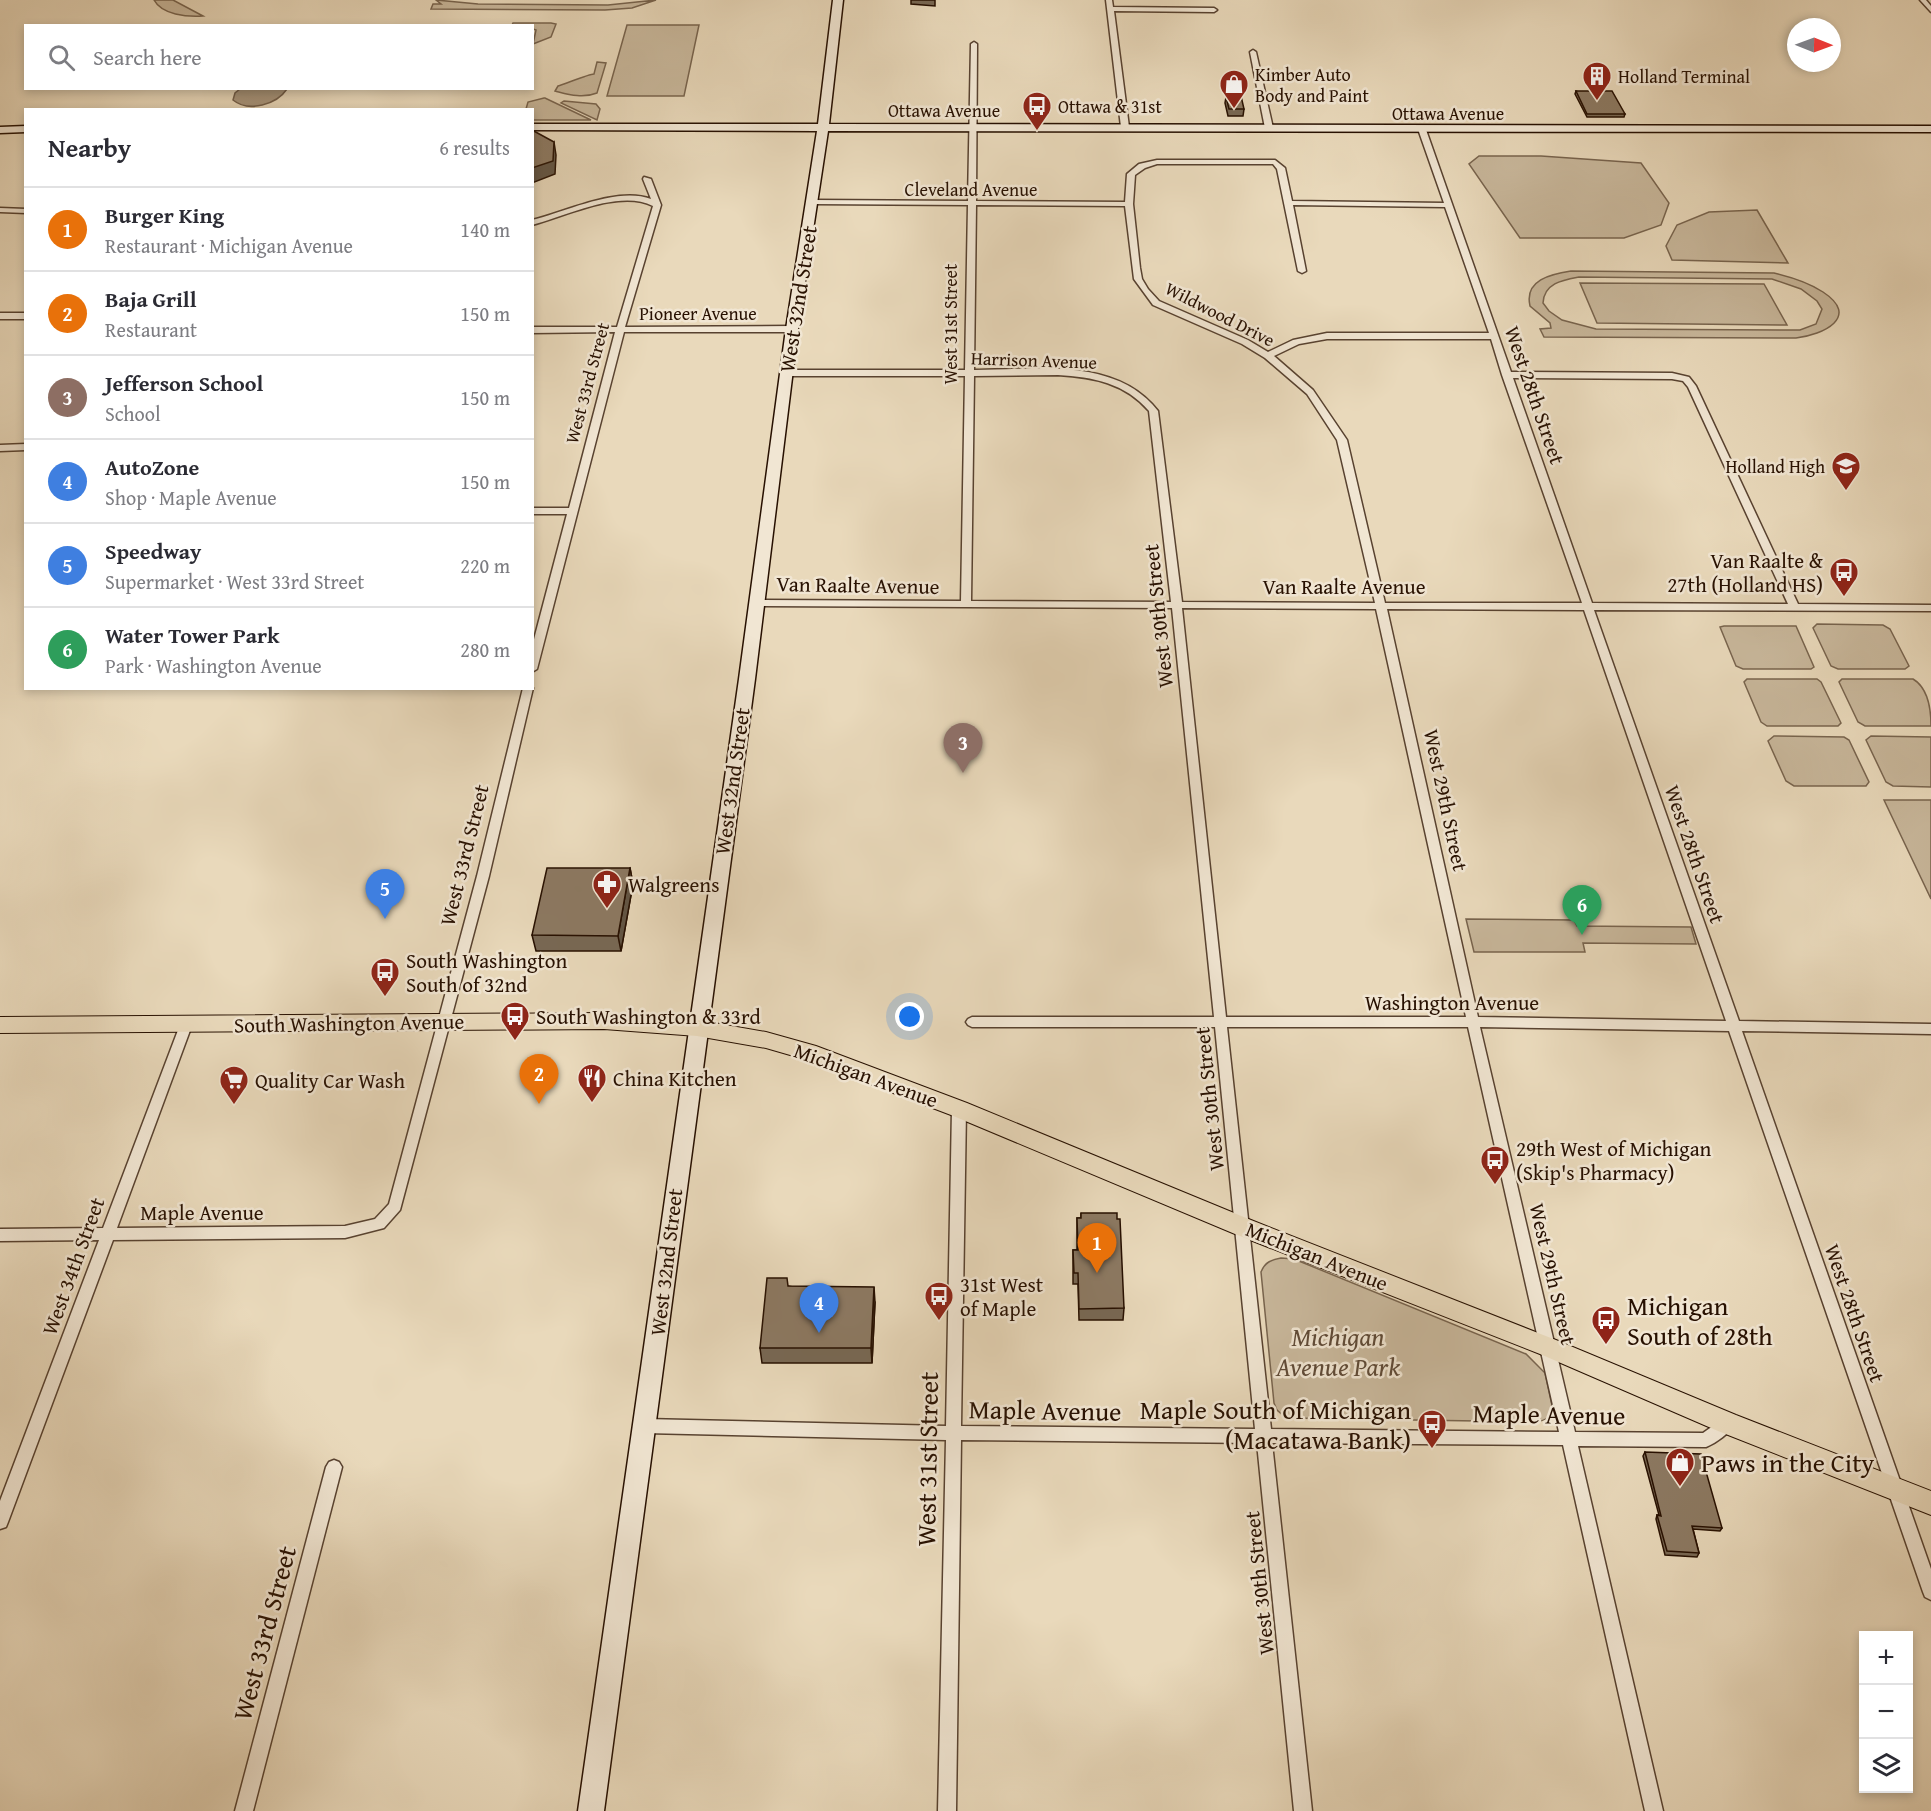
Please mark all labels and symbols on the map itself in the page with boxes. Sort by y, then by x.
north arrow [1787,18,1841,72]
building icon: Holland Terminal [1581,60,1613,102]
place label: Kimber Auto Body and Paint [1255,61,1369,109]
place label: Holland Terminal [1618,63,1750,90]
shop icon: Kimber Auto Body and Paint [1218,68,1250,110]
bus stop icon: Ottawa & 31st [1021,90,1053,132]
place label: Ottawa & 31st [1058,93,1162,120]
street label: Ottawa Avenue [888,97,1000,124]
street label: Ottawa Avenue [1392,100,1504,127]
street label: Cleveland Avenue [905,176,1037,203]
street label: West 32nd Street [771,223,825,375]
street label: West 31st Street [937,263,964,384]
street label: Wildwood Drive [1160,275,1280,353]
street label: Pioneer Avenue [639,300,757,327]
street label: West 33rd Street [558,319,616,446]
street label: West 28th Street [1497,322,1573,469]
street label: Harrison Avenue [971,344,1097,376]
school or university icon: Holland High [1830,450,1862,492]
place label: Holland High [1726,453,1825,480]
street label: West 30th Street [1135,542,1181,689]
place label: Van Raalte & 27th (Holland HS) [1667,545,1824,600]
bus stop icon: Van Raalte & 27th (Holland HS) [1828,556,1860,598]
street label: Van Raalte Avenue [776,568,940,602]
street label: Van Raalte Avenue [1262,571,1426,602]
street label: West 32nd Street [706,705,758,857]
pin: 3 [944,724,982,773]
street label: West 29th Street [1416,726,1476,874]
street label: West 33rd Street [431,780,497,929]
street label: West 28th Street [1657,781,1733,928]
pharmacy icon: Walgreens [591,868,623,910]
place label: Walgreens [628,869,719,900]
pin: 5 [366,870,404,919]
pin: 6 [1562,886,1602,935]
place label: South Washington South of 32nd [406,945,568,1000]
bus stop icon: South Washington South of 32nd [369,956,401,998]
street label: Washington Avenue [1365,987,1539,1018]
bus stop icon: South Washington & 33rd [499,1000,531,1042]
place label: South Washington & 33rd [536,1001,761,1032]
your location [895,1002,924,1031]
street label: South Washington Avenue [234,1005,465,1041]
street label: West 30th Street [1186,1025,1232,1172]
street label: Michigan Avenue [790,1035,942,1115]
pin: 2 [520,1054,558,1104]
restaurant icon: China Kitchen [576,1062,608,1104]
place label: China Kitchen [613,1063,737,1094]
supermarket icon: Quality Car Wash [218,1064,250,1106]
place label: Quality Car Wash [255,1065,405,1096]
place label: 29th West of Michigan (Skip's Pharmacy) [1516,1133,1712,1188]
bus stop icon: 29th West of Michigan (Skip's Pharmacy) [1479,1144,1511,1186]
street label: West 32nd Street [642,1186,690,1337]
street label: West 34th Street [34,1192,112,1339]
street label: Maple Avenue [140,1197,264,1228]
street label: West 29th Street [1522,1200,1584,1348]
street label: Michigan Avenue [1241,1213,1393,1299]
pin: 1 [1078,1224,1116,1273]
street label: West 28th Street [1817,1240,1893,1387]
place label: 31st West of Maple [960,1269,1044,1324]
bus stop icon: 31st West of Maple [923,1280,955,1322]
pin: 4 [800,1284,838,1333]
place label: Michigan South of 28th [1627,1286,1773,1355]
bus stop icon: Michigan South of 28th [1590,1304,1622,1346]
park label: Michigan Avenue Park [1275,1317,1400,1386]
street label: West 31st Street [906,1371,948,1547]
street label: Maple Avenue [968,1389,1122,1431]
place label: Maple South of Michigan (Macatawa Bank) [1140,1390,1411,1459]
street label: Maple Avenue [1472,1393,1626,1435]
bus stop icon: Maple South of Michigan (Macatawa Bank) [1416,1408,1448,1450]
place label: Paws in the City [1701,1443,1874,1482]
shop icon: Paws in the City [1664,1446,1696,1488]
street label: West 30th Street [1236,1509,1282,1656]
street label: West 33rd Street [222,1541,306,1725]

